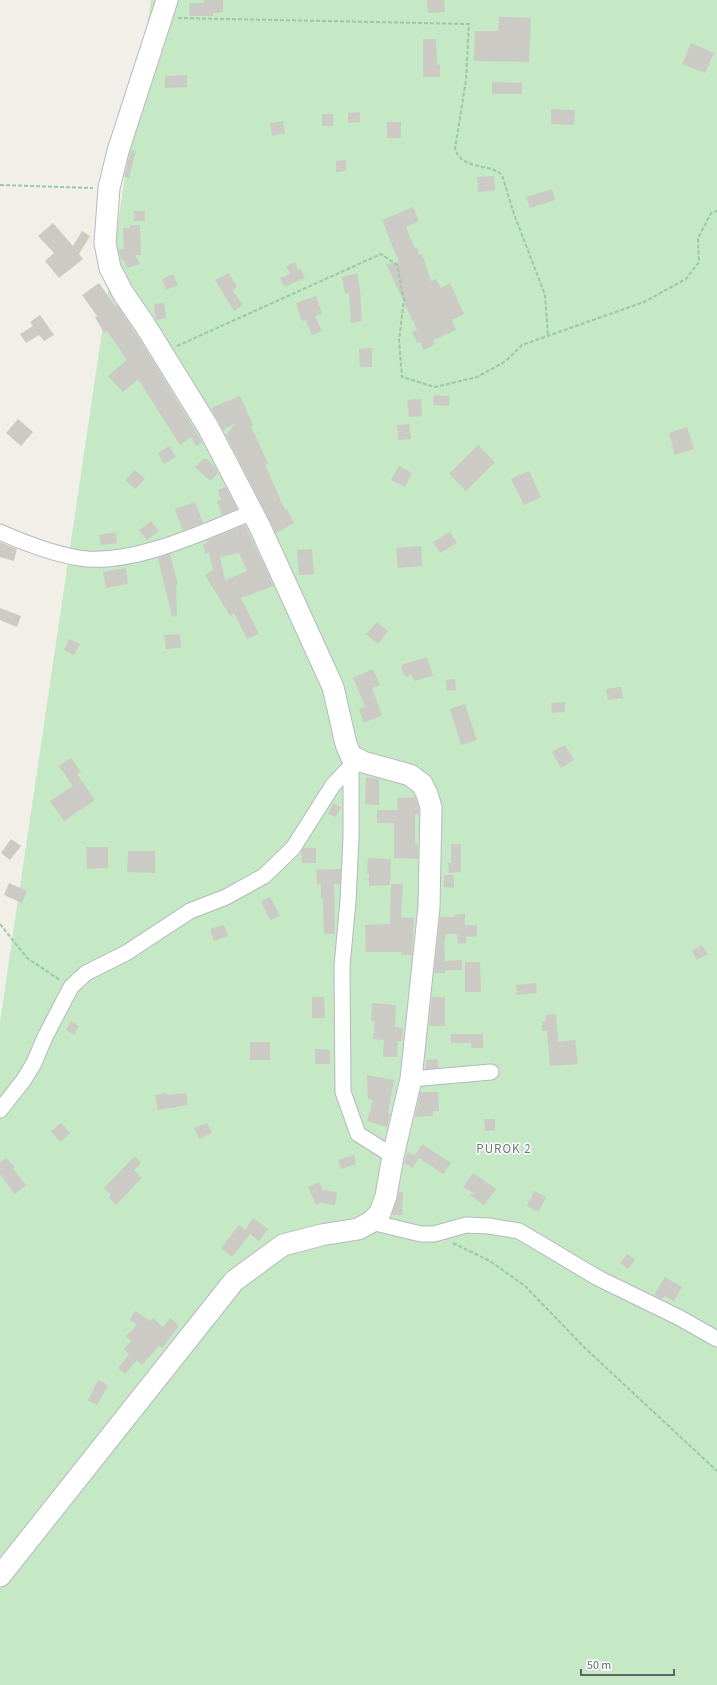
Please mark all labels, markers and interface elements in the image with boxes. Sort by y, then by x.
district label: PUROK 2 [476,1140,532,1158]
scale bar [581,1651,674,1677]
text: 50 m [587,1657,611,1674]

